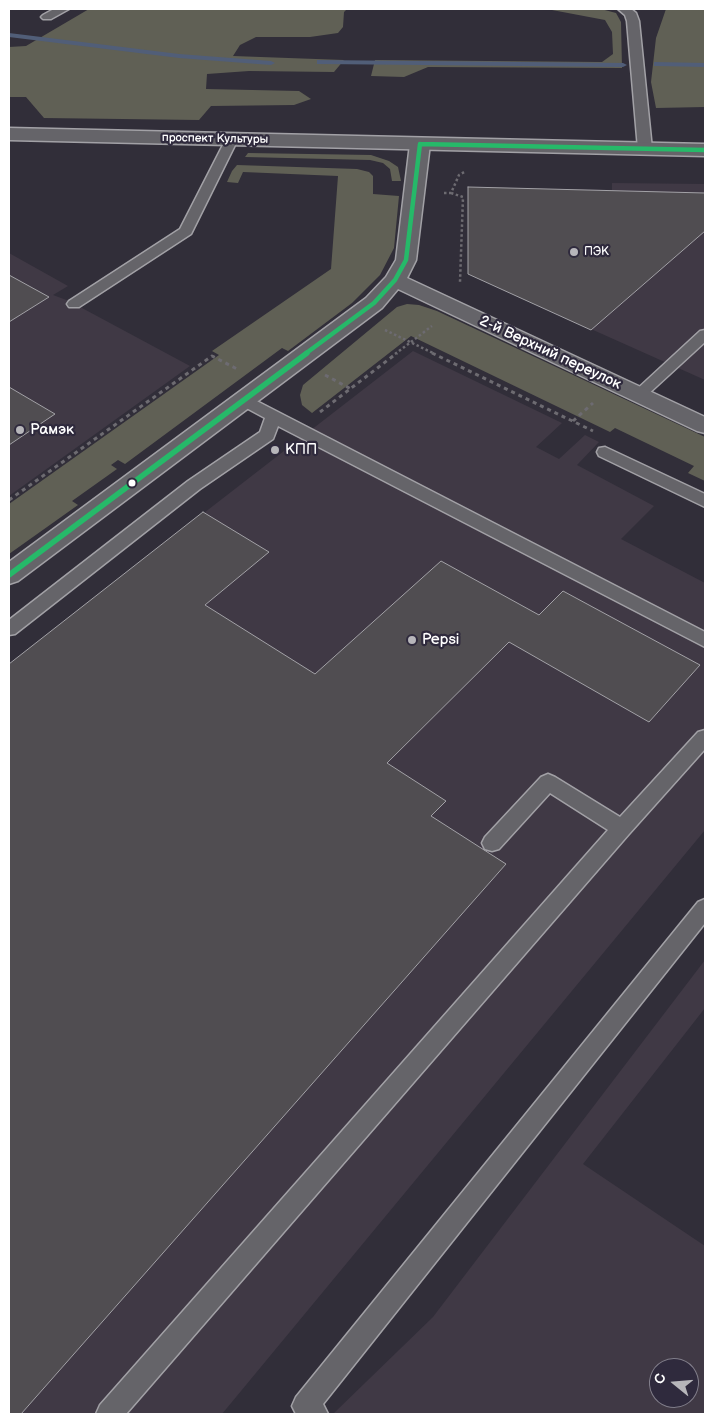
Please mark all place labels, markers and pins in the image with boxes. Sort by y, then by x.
place label: ПЭК [584,245,609,259]
marker: ПЭК [568,246,580,258]
place label: Рамэк [30,421,74,439]
marker: Рамэк [14,424,26,436]
place label: КПП [285,441,317,459]
marker: КПП [269,444,281,456]
unlabelled marker [127,478,137,488]
place label: Pepsi [422,631,459,649]
marker: Pepsi [406,634,418,646]

